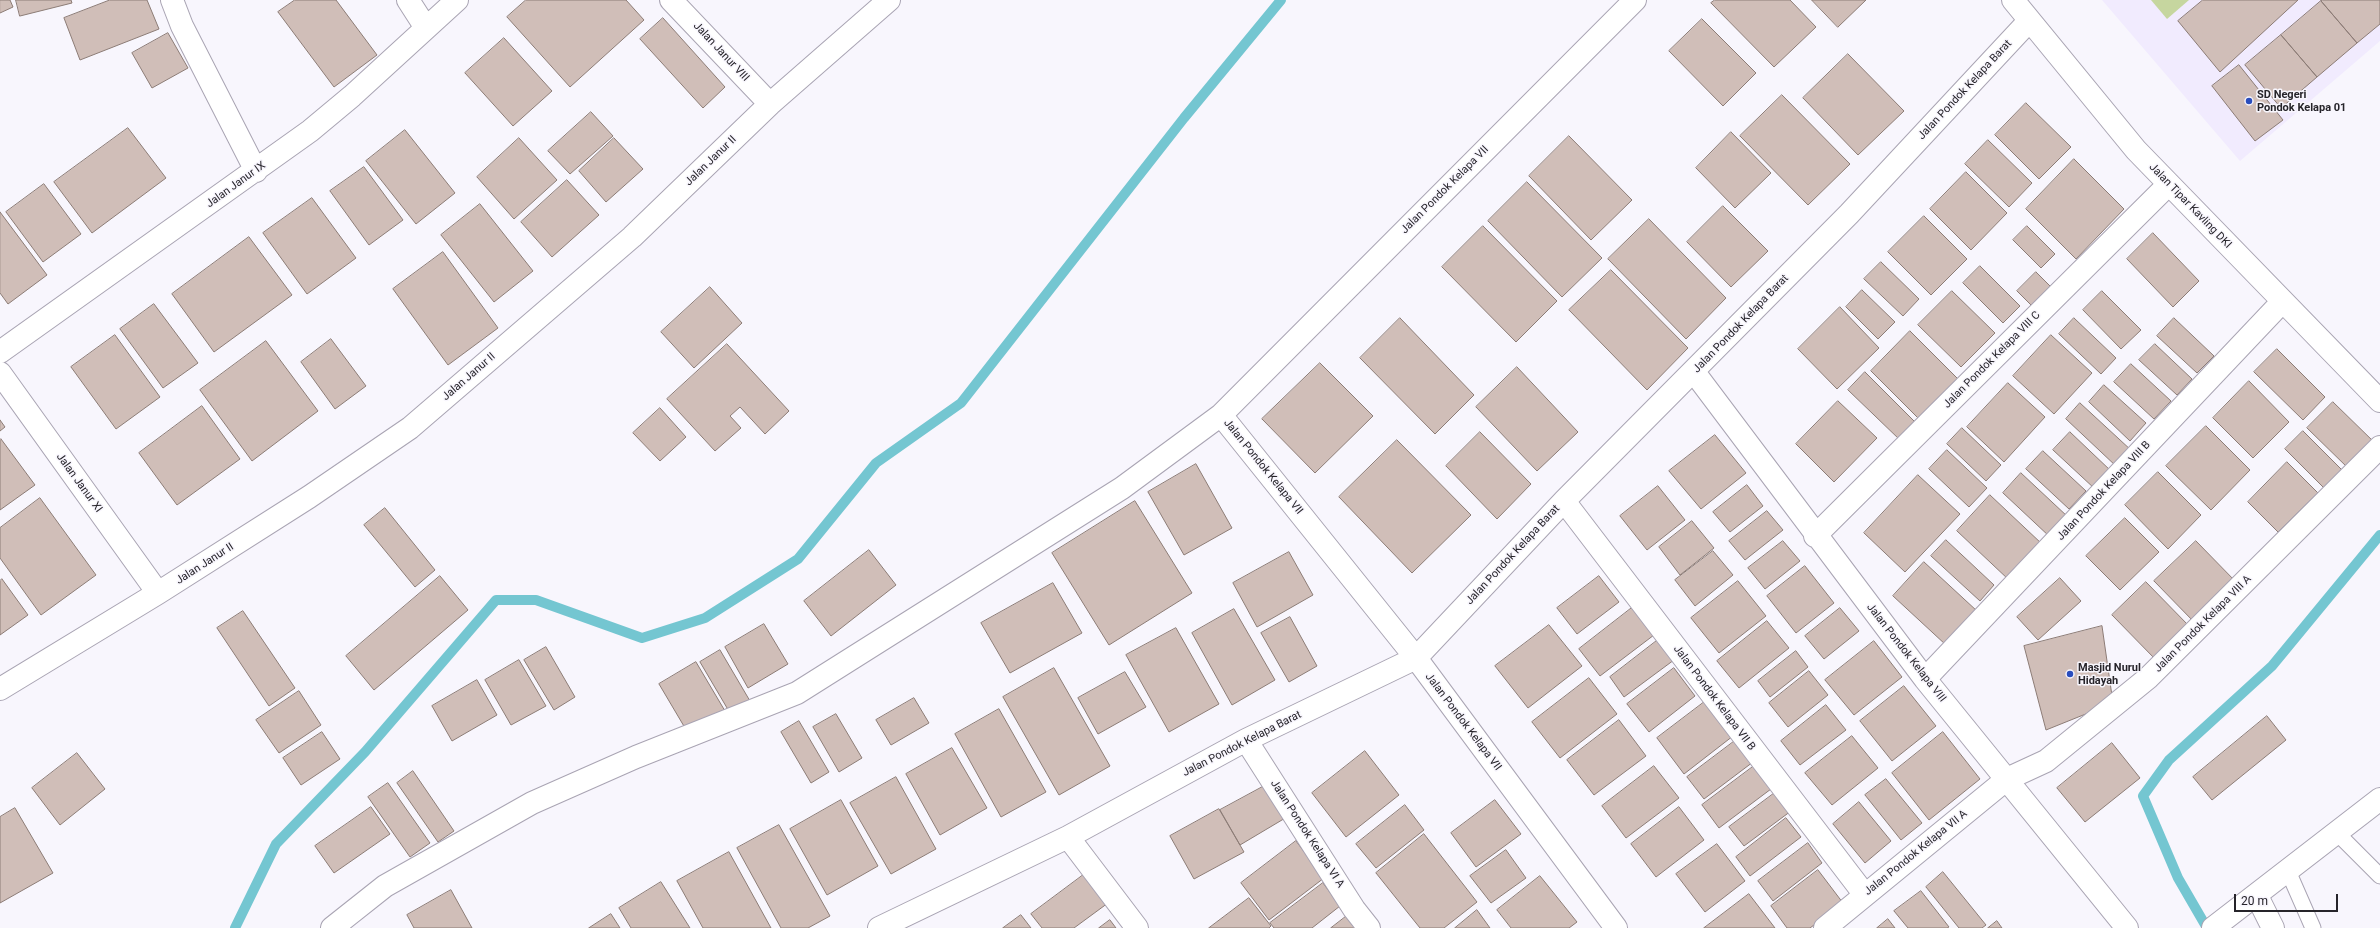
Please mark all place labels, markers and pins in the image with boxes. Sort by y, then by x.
place label: SD Negeri Pondok Kelapa 01 [2257,88,2346,114]
marker: SD Negeri Pondok Kelapa 01 [2244,96,2254,106]
place label: Masjid Nurul Hidayah [2078,661,2141,687]
marker: Masjid Nurul Hidayah [2065,669,2075,679]

